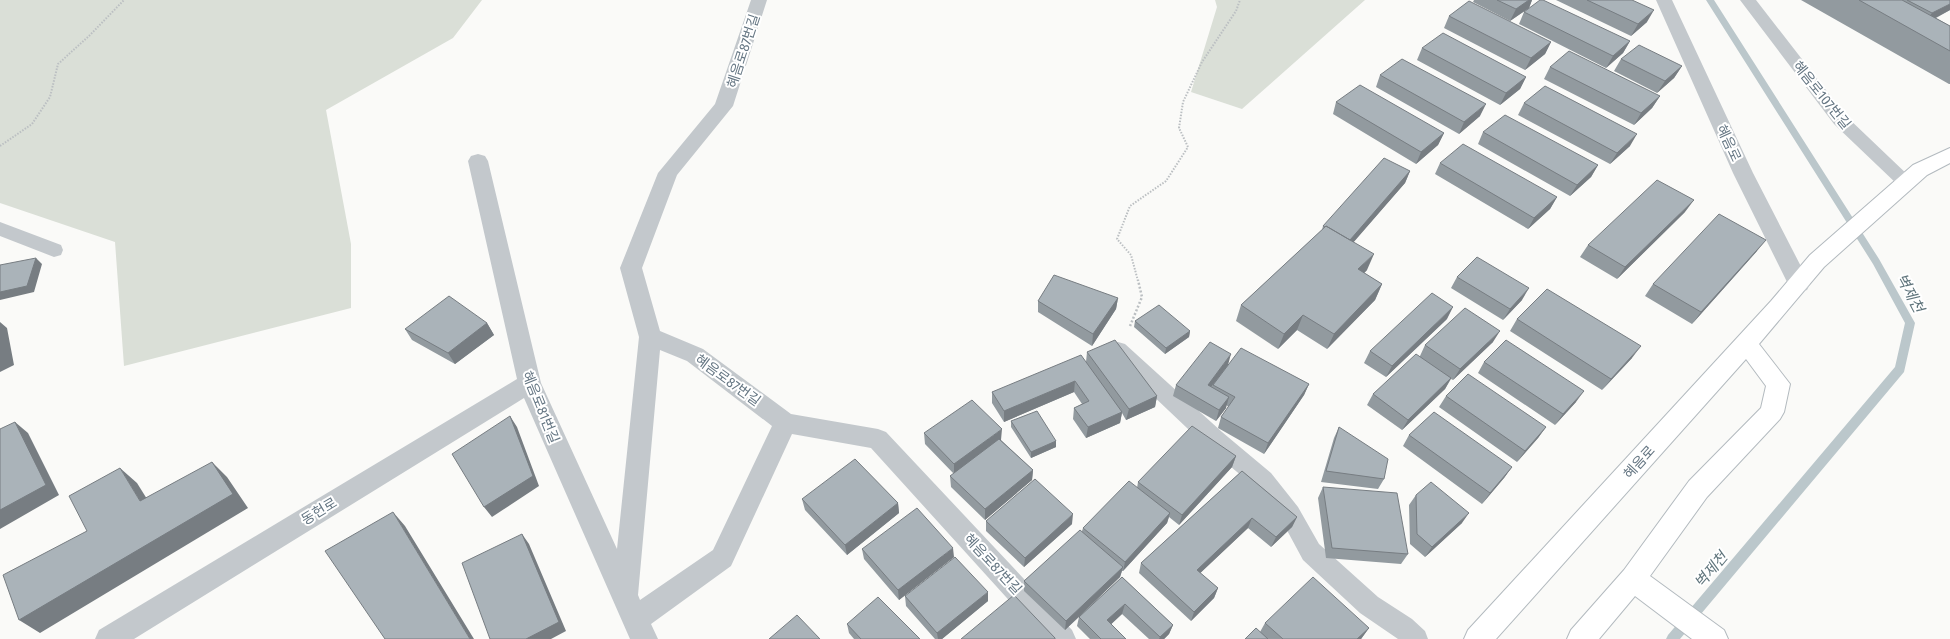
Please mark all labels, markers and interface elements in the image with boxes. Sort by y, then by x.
street label: 혜음로87번길 [724,12,763,90]
street label: 혜음로107번길 [1789,58,1854,133]
street label: 혜음로 [1713,122,1744,164]
water label: 벽제천 [1892,270,1929,317]
street label: 혜음로87번길 [692,351,764,410]
street label: 혜음로81번길 [518,369,563,446]
street label: 혜음로 [1620,442,1659,482]
street label: 동헌로 [298,494,340,529]
street label: 혜음로87번길 [960,530,1025,598]
water label: 벽제천 [1691,547,1733,592]

